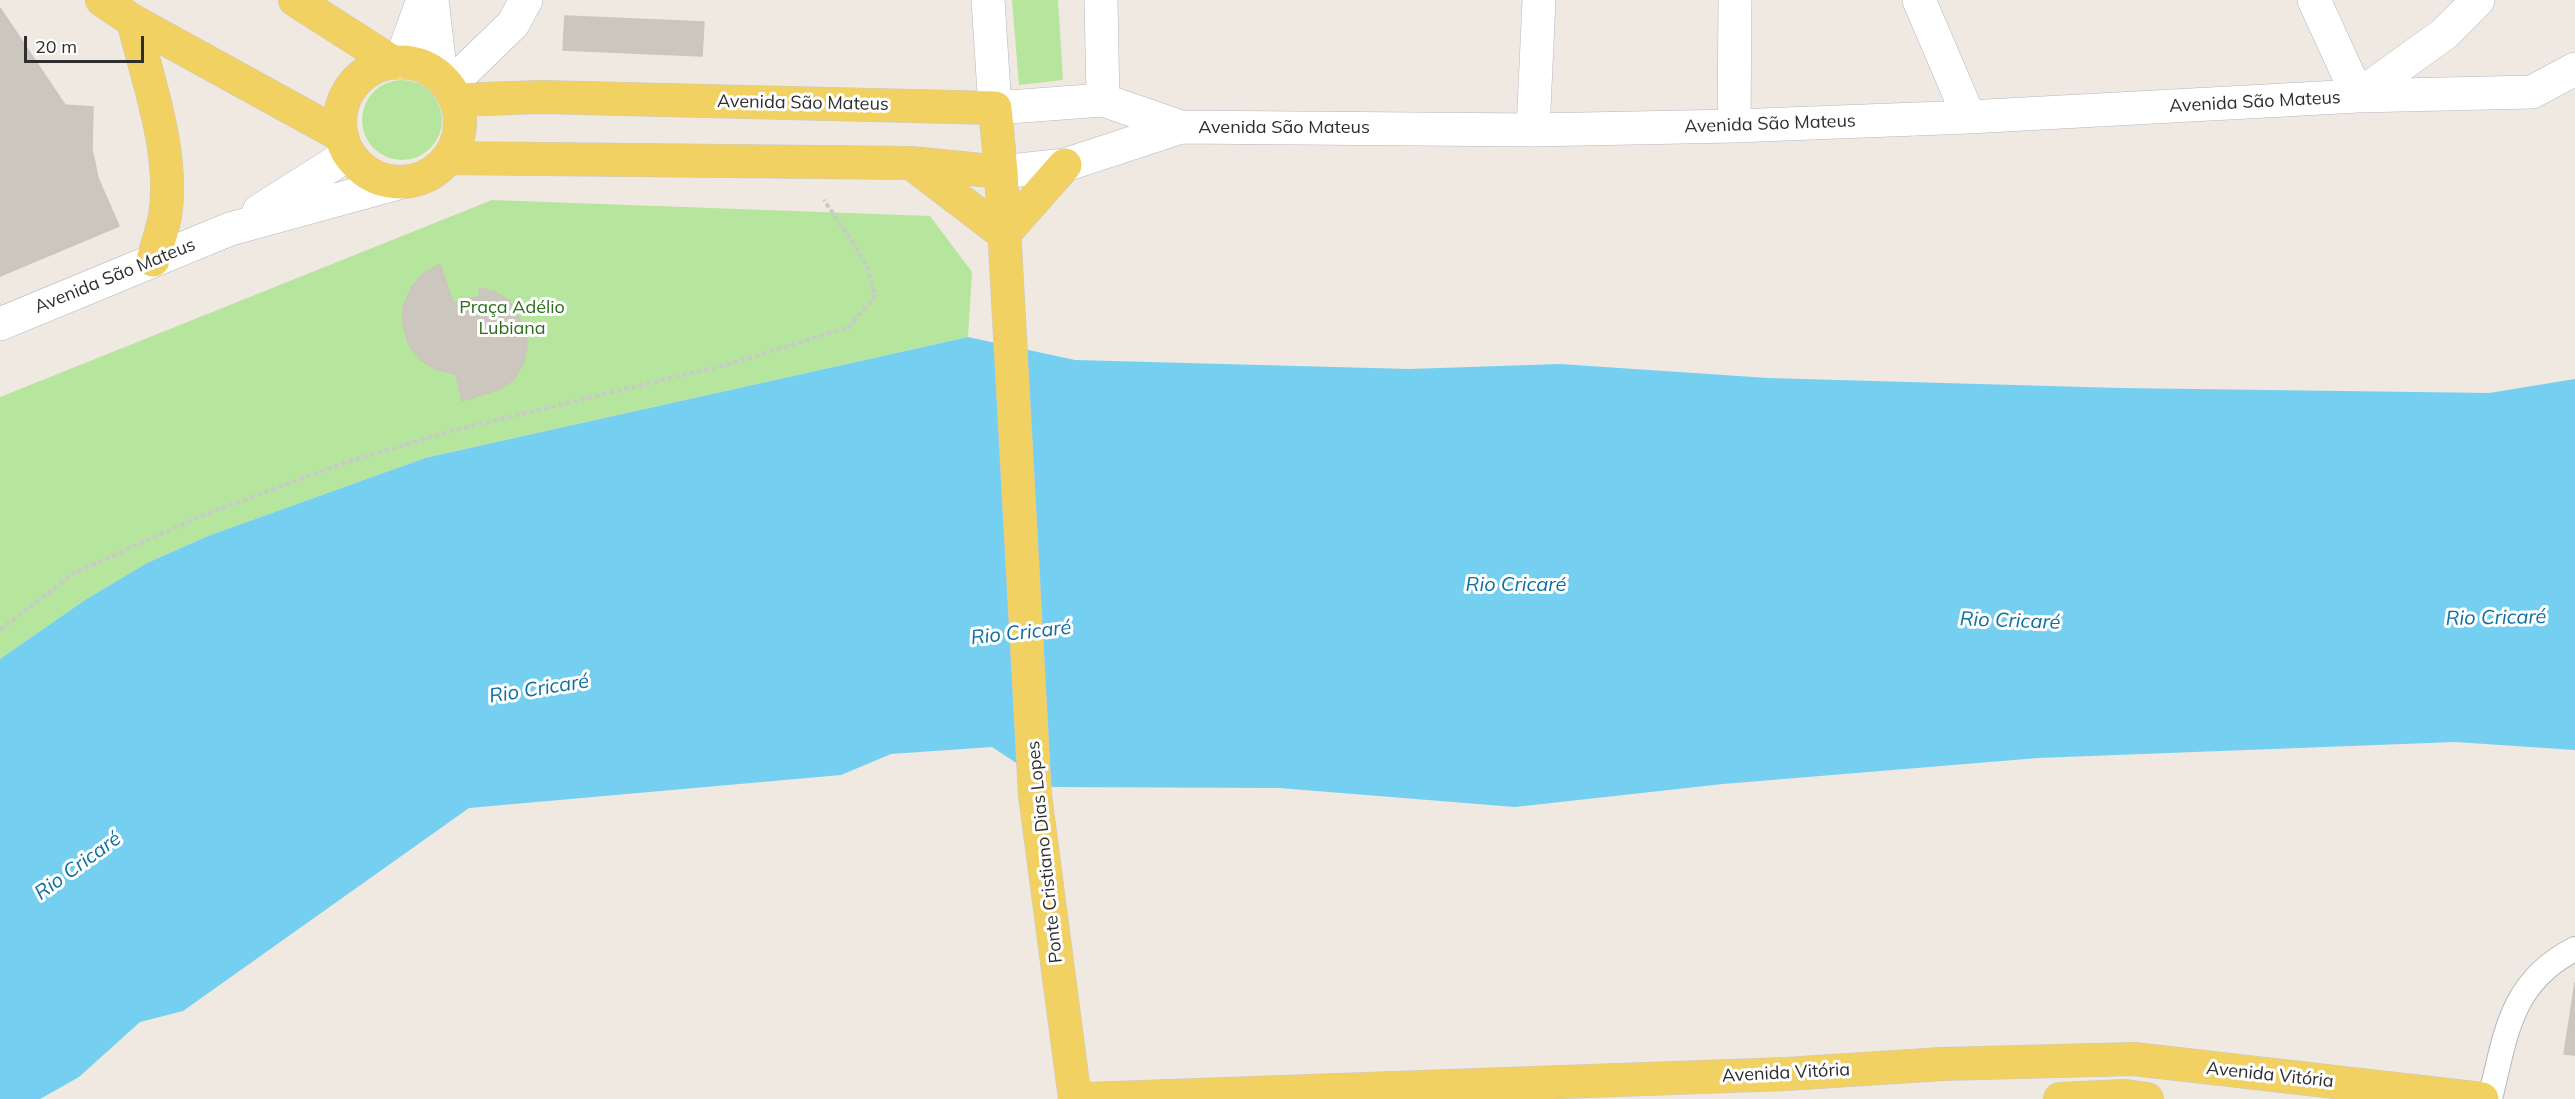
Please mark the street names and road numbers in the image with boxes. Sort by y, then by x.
street label: Avenida São Mateus [2169,87,2341,117]
street label: Avenida São Mateus [717,91,889,115]
street label: Avenida São Mateus [1684,110,1856,138]
street label: Avenida São Mateus [1198,117,1370,139]
street label: Avenida São Mateus [31,234,199,318]
street label: Ponte Cristiano Dias Lopes [1023,740,1067,964]
street label: Avenida Vitória [2205,1058,2335,1092]
street label: Avenida Vitória [1721,1059,1851,1087]

